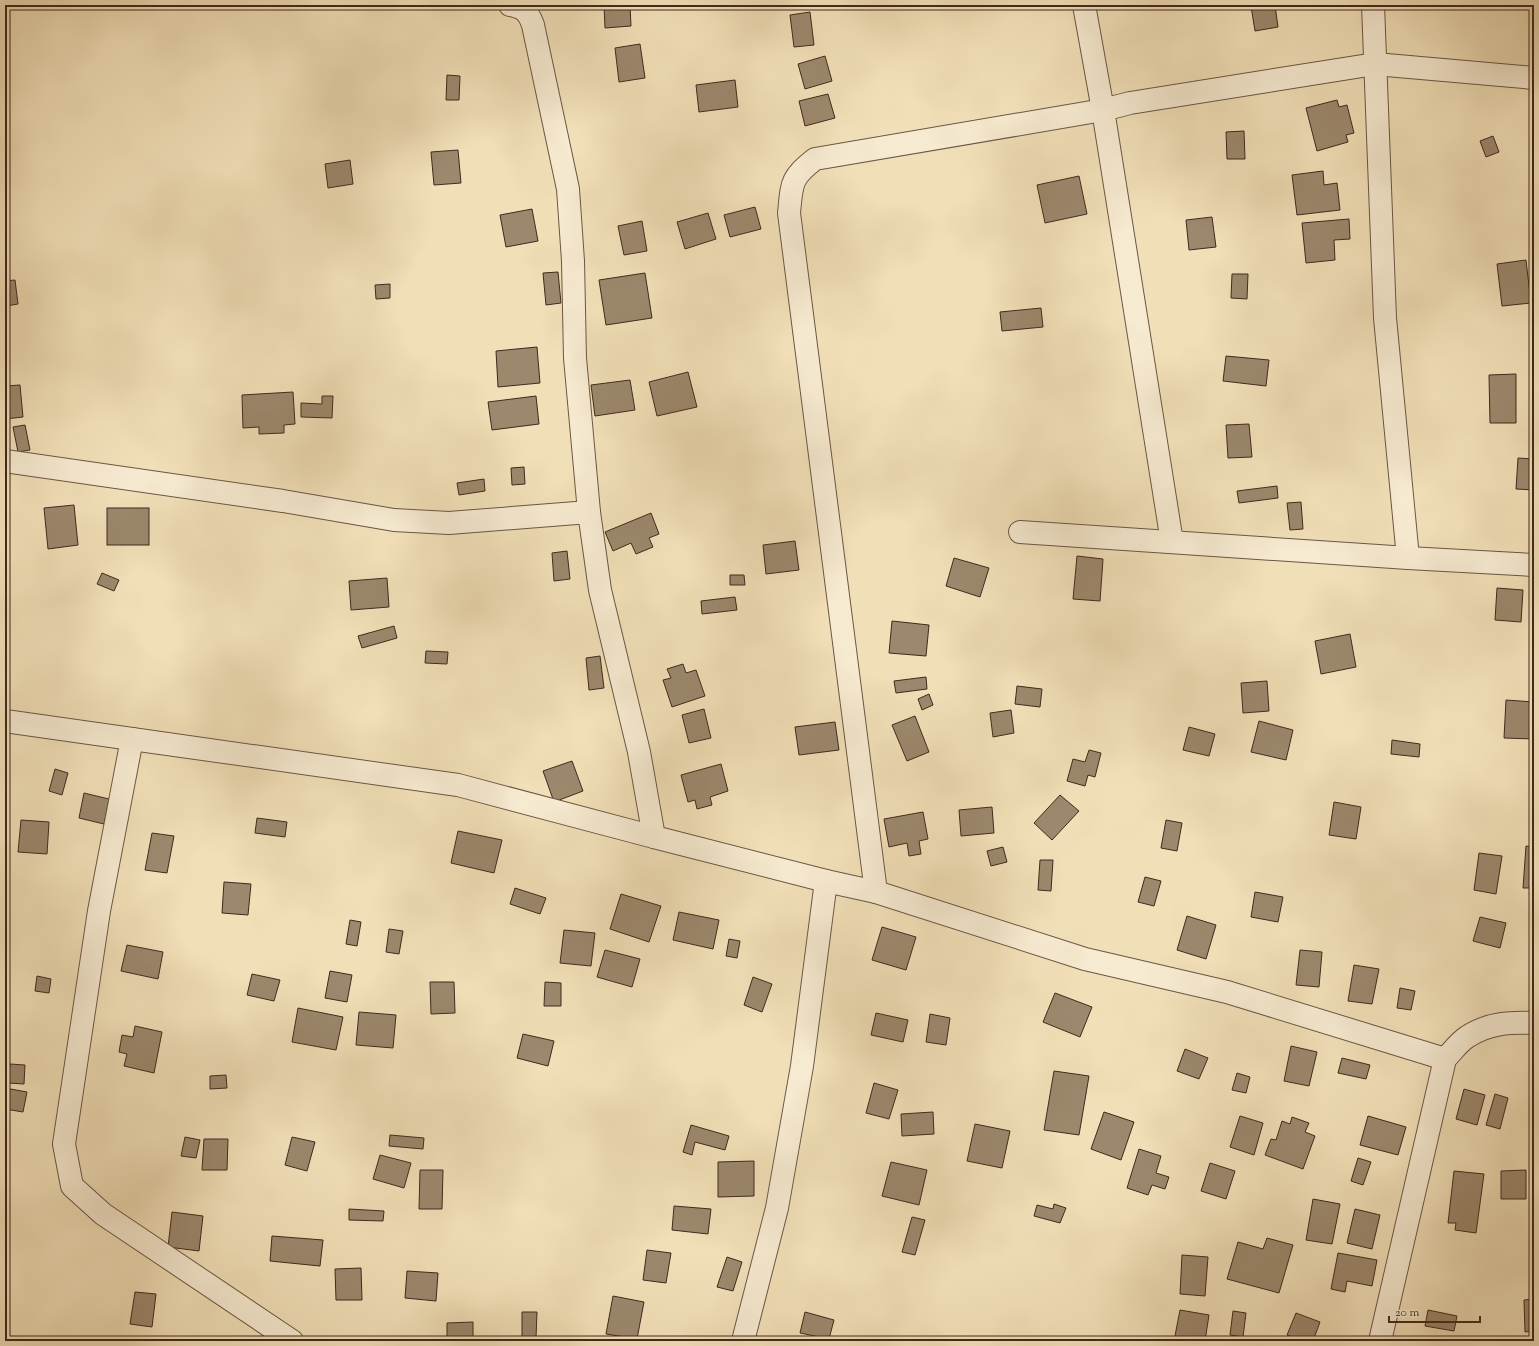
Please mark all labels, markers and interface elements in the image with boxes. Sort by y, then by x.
scale bar [1389,1298,1480,1324]
text: 20 m [1395,1304,1420,1322]

